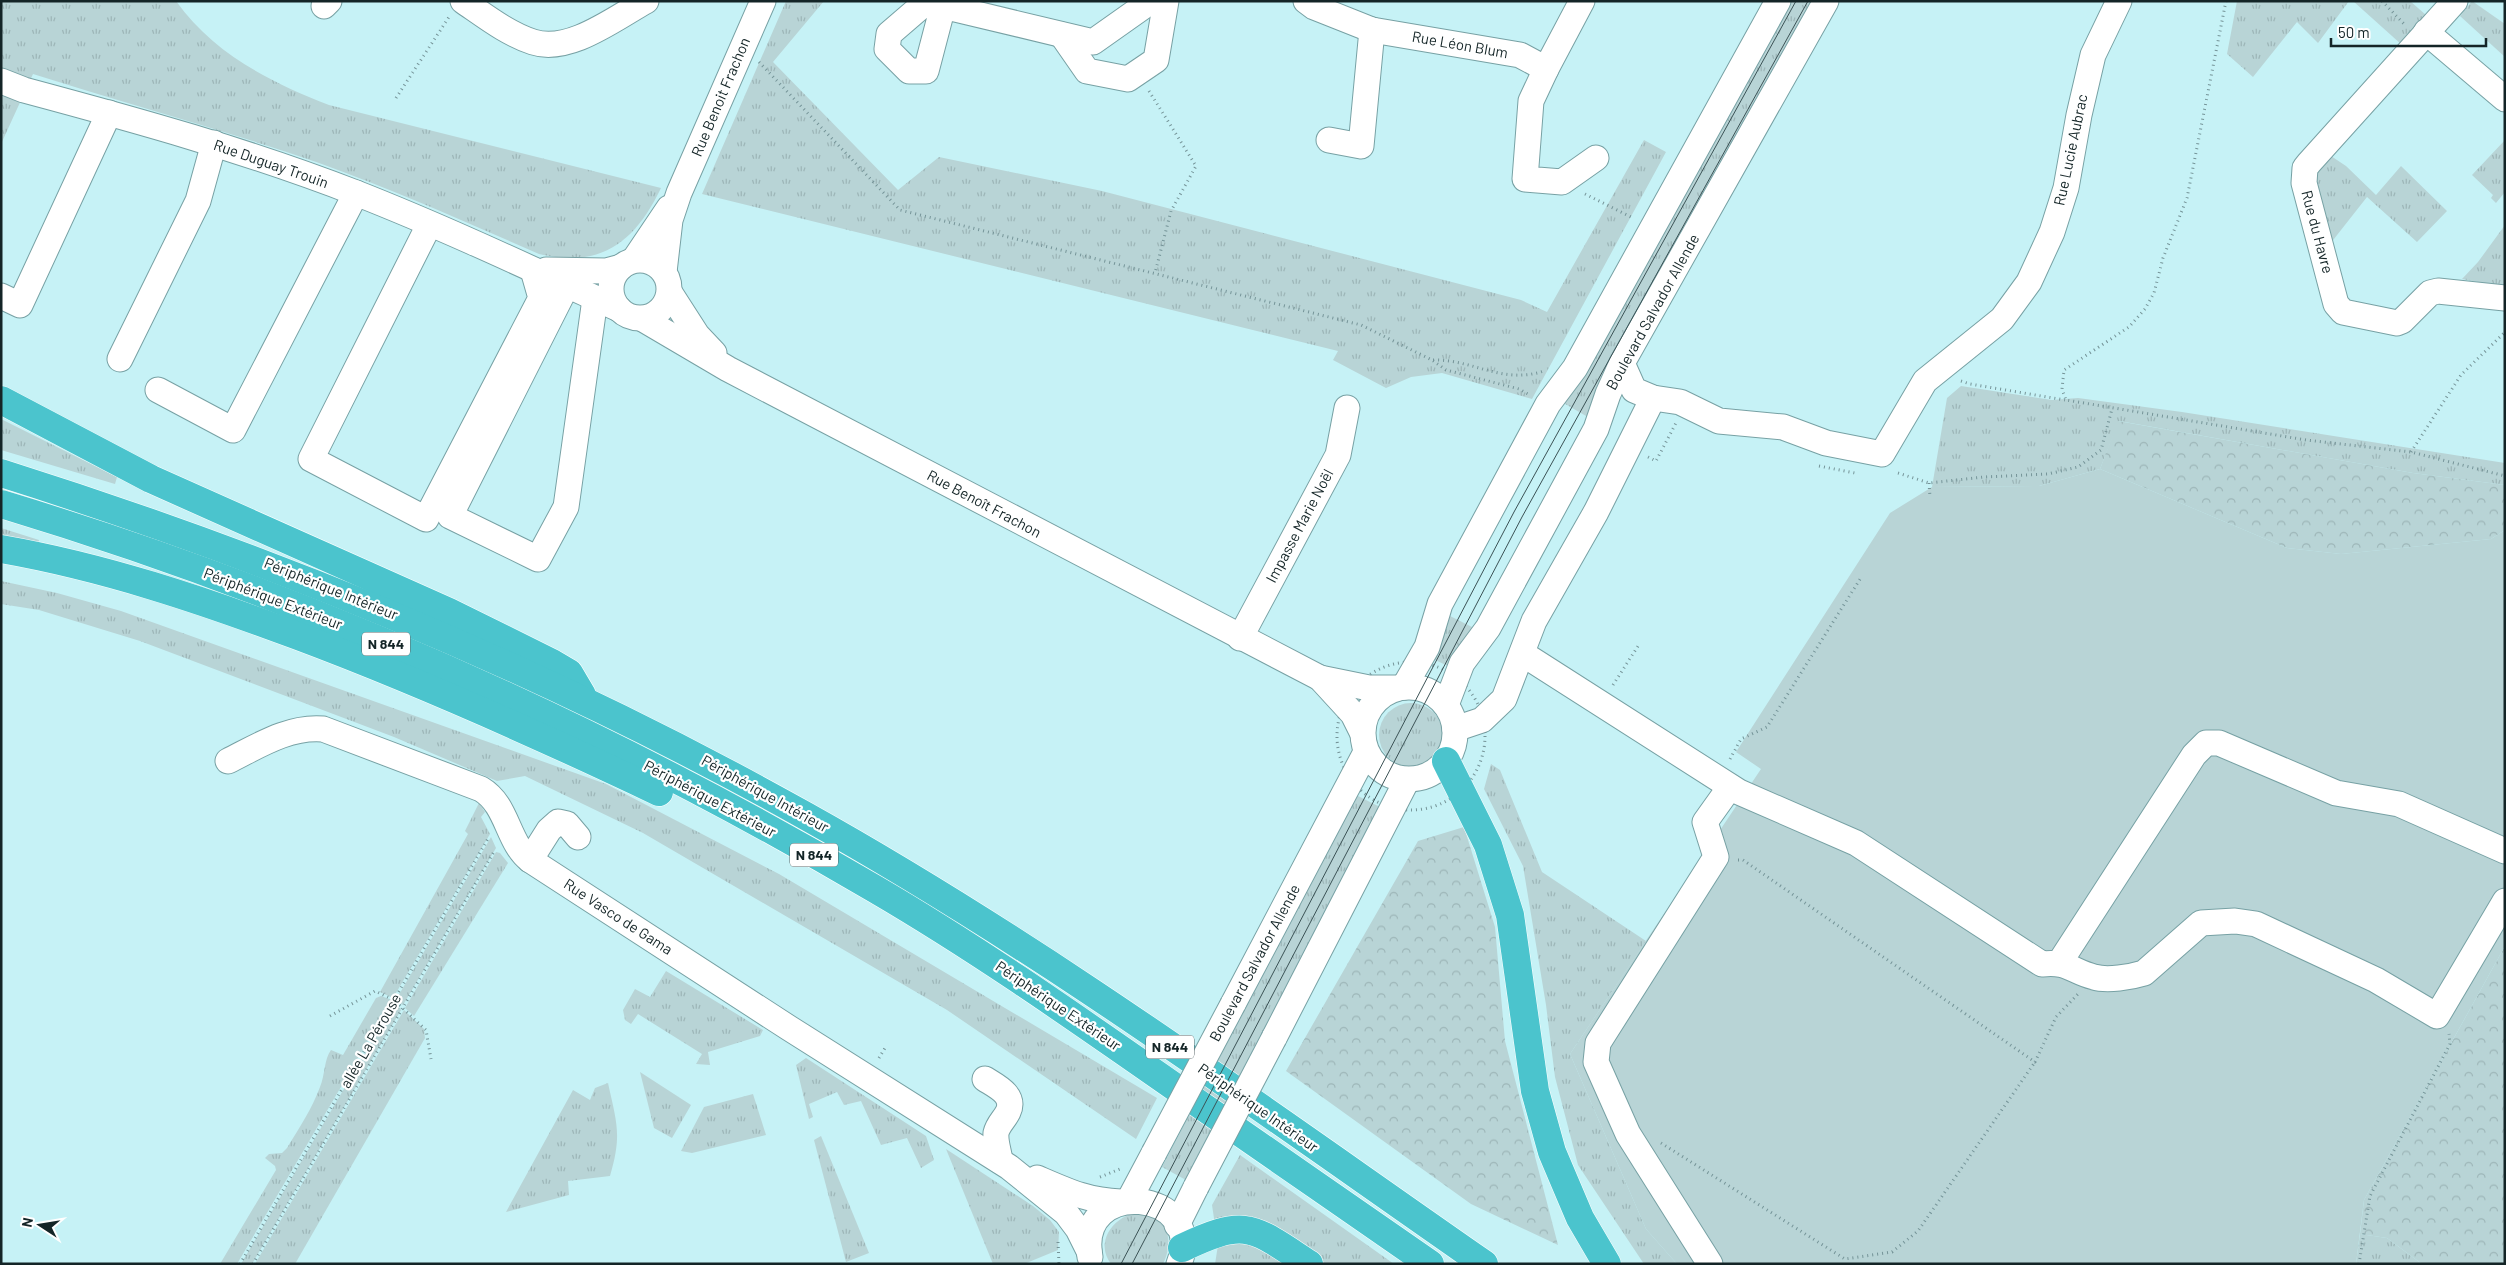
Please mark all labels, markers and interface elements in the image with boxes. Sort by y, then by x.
scale bar [2331,15,2486,47]
text: 50 m [2338,23,2370,41]
street label: Rue Léon Blum [1411,27,1510,61]
street label: Rue Benoit Frachon [687,34,753,159]
street label: Rue Lucie Aubrac [2049,92,2091,207]
street label: Rue Duguay Trouin [212,135,331,191]
street label: Rue du Havre [2298,188,2338,275]
street label: Boulevard Salvador Allende [1602,230,1703,393]
street label: Rue Benoît Frachon [924,465,1045,541]
street label: Impasse Marie Noël [1262,466,1337,585]
street label: Périphérique Intérieur [262,553,401,623]
street label: Périphérique Extérieur [202,563,346,633]
road number: N 844 [362,633,410,656]
street label: Périphérique Intérieur [699,751,833,836]
street label: Périphérique Extérieur [641,756,780,841]
road number: N 844 [790,844,838,866]
street label: Rue Vasco de Gama [561,874,676,958]
street label: Boulevard Salvador Allende [1205,881,1303,1044]
street label: Périphérique Extérieur [993,957,1125,1054]
street label: allée La Pérouse [336,990,404,1091]
road number: N 844 [1146,1036,1194,1058]
street label: Périphérique Intérieur [1195,1059,1323,1156]
north arrow [15,1200,65,1250]
text: N [18,1216,36,1229]

